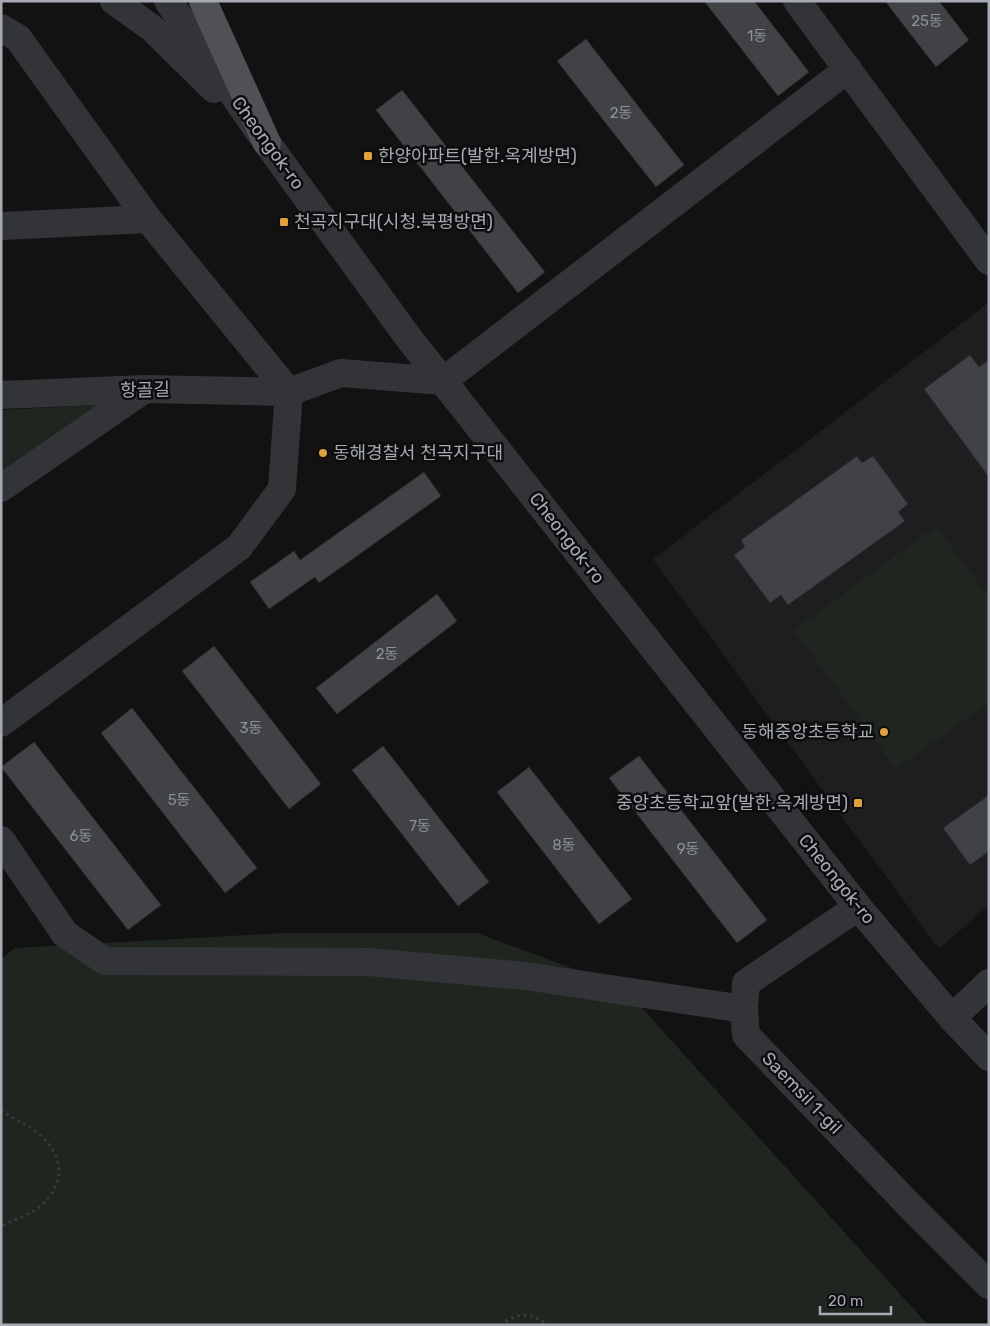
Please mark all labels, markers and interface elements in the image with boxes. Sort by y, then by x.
house number: 25동 [911,12,943,30]
house number: 1동 [747,27,767,45]
street label: Cheongok-ro [227,92,309,194]
house number: 2동 [610,104,632,122]
place label: 한양아파트(발한.옥계방면) [378,145,577,167]
marker: 한양아파트(발한.옥계방면) [362,150,374,162]
place label: 천곡지구대(시청.북평방면) [294,211,493,233]
marker: 천곡지구대(시청.북평방면) [278,216,290,228]
street label: 항골길 [120,379,170,401]
place label: 동해경찰서 천곡지구대 [333,442,503,464]
marker: 동해경찰서 천곡지구대 [317,447,329,459]
street label: Cheongok-ro [525,488,609,588]
house number: 2동 [376,645,398,663]
house number: 3동 [240,719,262,737]
place label: 동해중앙초등학교 [742,721,874,743]
marker: 동해중앙초등학교 [878,726,890,738]
house number: 5동 [168,791,190,809]
place label: 중앙초등학교앞(발한.옥계방면) [616,792,848,814]
marker: 중앙초등학교앞(발한.옥계방면) [852,797,864,809]
house number: 7동 [409,817,431,835]
house number: 6동 [70,827,92,845]
street label: Cheongok-ro [794,829,880,929]
house number: 8동 [552,836,576,854]
house number: 9동 [677,840,699,858]
street label: Saemsil 1-gil [757,1047,847,1139]
scale bar [820,1284,891,1316]
text: 20 m [828,1292,863,1310]

